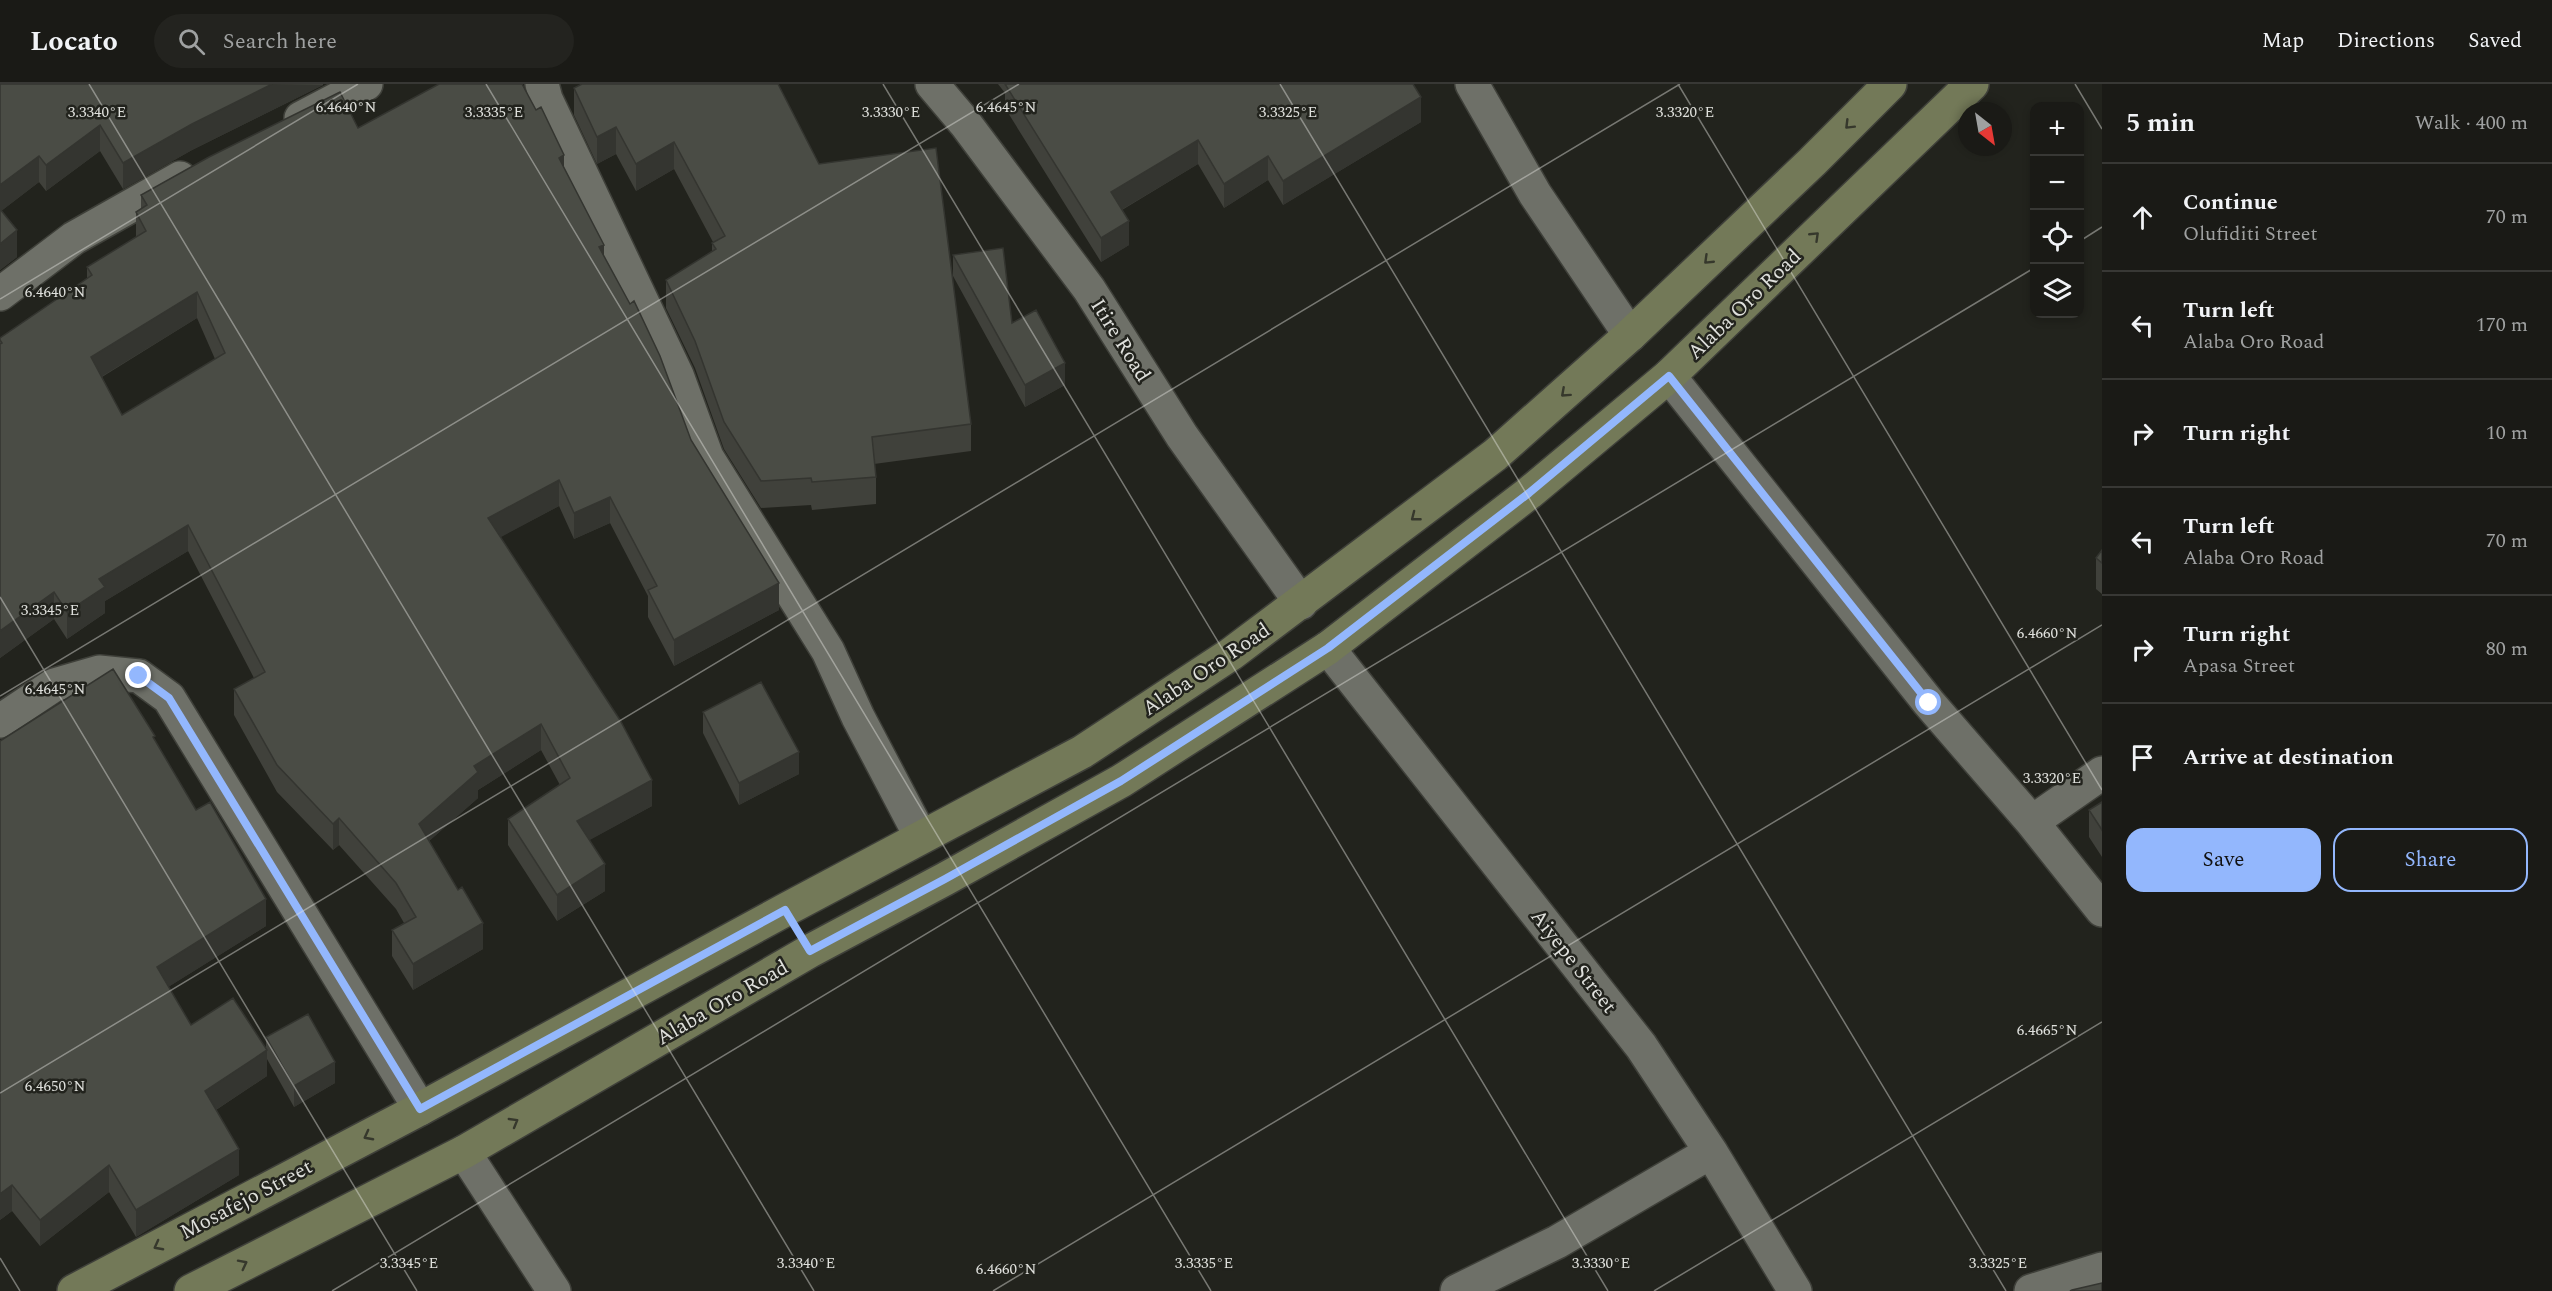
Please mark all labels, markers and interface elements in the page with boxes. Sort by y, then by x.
search box [154,14,574,68]
text: Locato [30,20,118,63]
icon: search [175,25,208,58]
text: Search here [223,25,337,58]
text: Map [2262,25,2304,57]
text: Directions [2337,25,2435,57]
text: Saved [2468,25,2522,57]
text: 6.4640°N [316,96,376,119]
text: 6.4645°N [976,96,1036,119]
text: 3.3340°E [68,101,126,124]
text: 3.3335°E [465,101,523,124]
text: 3.3330°E [862,101,920,124]
text: 3.3325°E [1259,101,1317,124]
text: 3.3320°E [1656,101,1714,124]
north arrow [1958,102,2012,156]
map controls [2030,102,2084,318]
button: + [2030,102,2084,156]
text: 5 min [2126,103,2195,143]
text: Walk · 400 m [2415,108,2528,138]
one-way arrow [1845,118,1856,129]
button: − [2030,156,2084,210]
text: Continue [2183,186,2278,219]
icon: ahead [2126,201,2159,234]
text: 70 m [2486,202,2528,232]
button: locate [2030,210,2084,264]
text: Olufiditi Street [2183,219,2318,249]
one-way arrow [1807,232,1818,243]
street label: Alaba Oro Road [1680,242,1809,368]
one-way arrow [1705,253,1716,264]
button: layers [2030,264,2084,318]
text: 6.4640°N [25,281,85,304]
street label: Itire Road [1082,292,1158,389]
text: Turn left [2183,294,2275,327]
icon: left [2126,309,2159,342]
text: 170 m [2476,310,2528,340]
text: Alaba Oro Road [2183,327,2324,357]
one-way arrow [1561,386,1572,397]
icon: right [2126,417,2159,450]
text: Turn right [2183,417,2290,450]
text: 10 m [2486,418,2528,448]
one-way arrow [1410,510,1421,521]
text: Turn left [2183,510,2275,543]
icon: left [2126,525,2159,558]
text: 70 m [2486,526,2528,556]
text: Alaba Oro Road [2183,543,2324,573]
text: 3.3345°E [21,599,79,622]
street label: Alaba Oro Road [1136,615,1277,725]
text: Turn right [2183,618,2290,651]
text: 6.4660°N [2017,622,2077,645]
icon: right [2126,633,2159,666]
text: 80 m [2486,634,2528,664]
text: Apasa Street [2183,651,2295,681]
route end [125,662,151,688]
text: 6.4645°N [25,678,85,701]
route start [1915,689,1941,715]
icon: arrive [2126,741,2159,774]
text: Arrive at destination [2183,741,2394,774]
text: 3.3320°E [2023,767,2081,790]
button: Save [2126,828,2321,892]
button: Share [2333,828,2528,892]
street label: Aiyepe Street [1522,902,1624,1021]
street label: Alaba Oro Road [650,952,795,1054]
text: 6.4665°N [2017,1019,2077,1042]
text: 6.4650°N [25,1075,85,1098]
one-way arrow [508,1118,518,1130]
one-way arrow [363,1129,374,1140]
street label: Mosafejo Street [174,1151,319,1248]
one-way arrow [154,1239,164,1250]
text: 3.3345°E [380,1252,438,1275]
text: 3.3340°E [777,1252,835,1275]
text: 3.3335°E [1175,1252,1233,1275]
text: 3.3330°E [1572,1252,1630,1275]
text: 3.3325°E [1969,1252,2027,1275]
text: 6.4660°N [976,1258,1036,1281]
one-way arrow [237,1260,247,1271]

